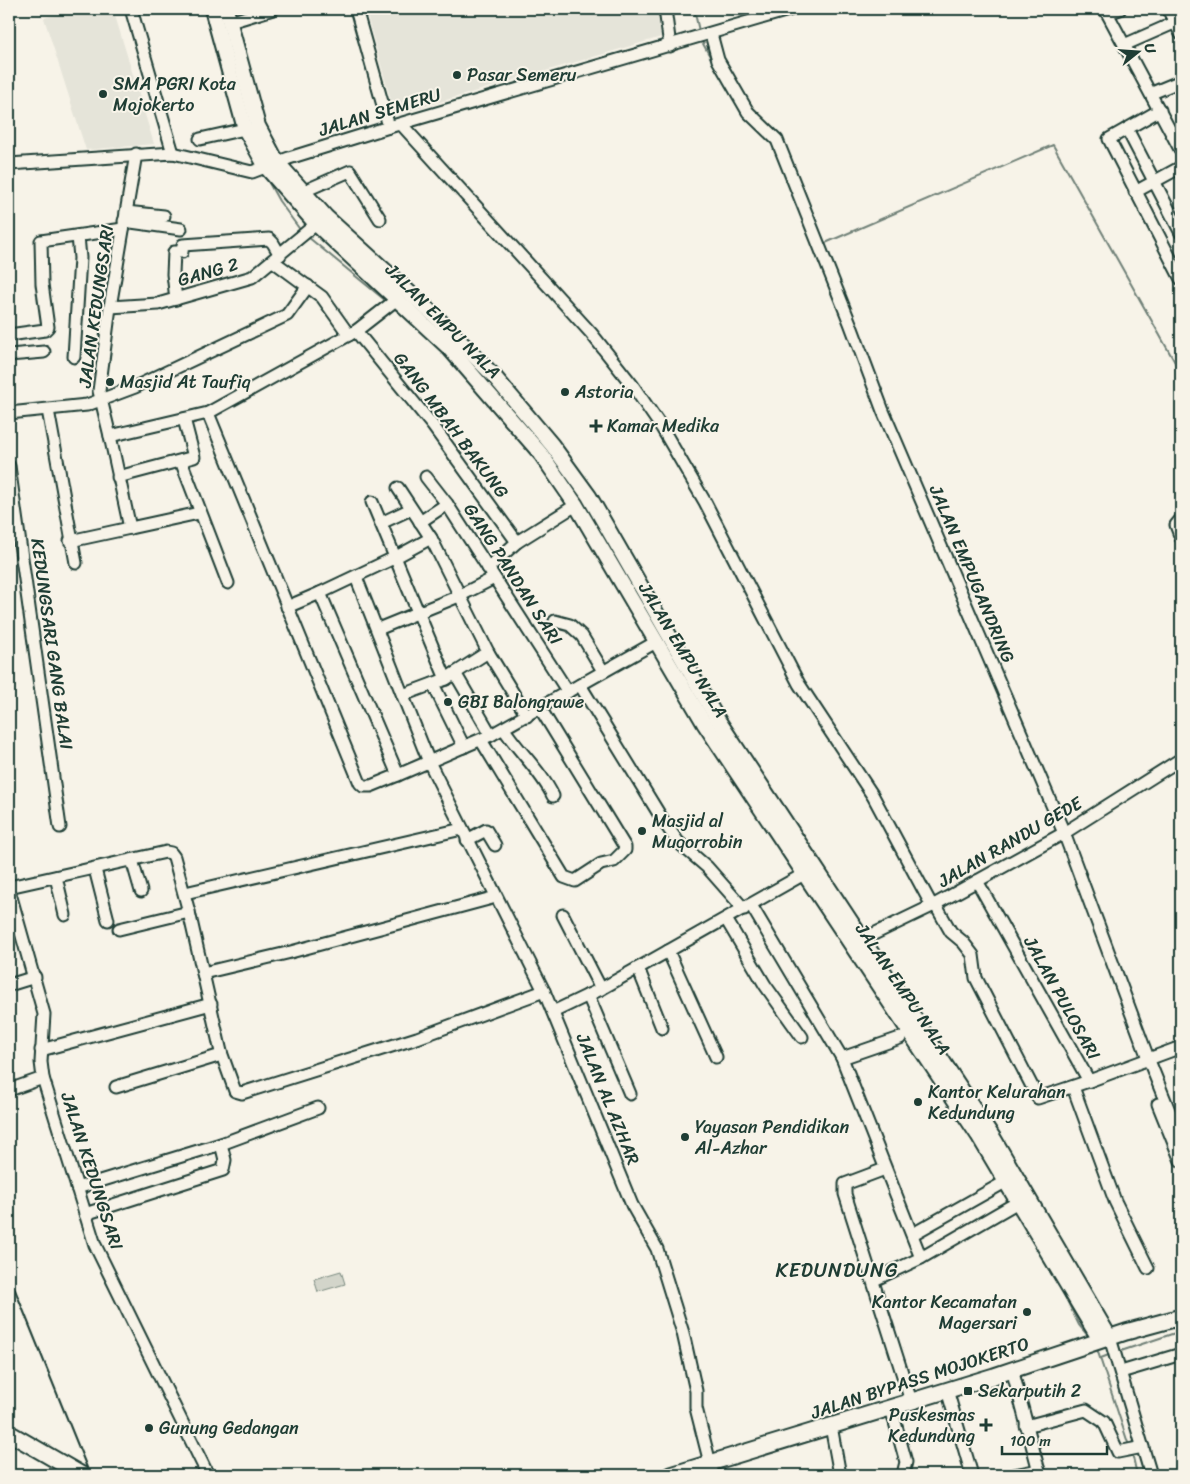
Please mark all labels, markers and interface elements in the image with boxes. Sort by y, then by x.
north arrow [1112,28,1162,78]
text: U [1137,40,1163,57]
place label: Pasar Semeru [467,59,577,91]
place label: SMA PGRI Kota Mojokerto [113,68,237,121]
marker: Pasar Semeru [451,69,463,81]
street label: JALAN SEMERU [314,78,446,146]
marker: SMA PGRI Kota Mojokerto [97,88,109,100]
street label: JALAN KEDUNGSARI [69,222,123,391]
street label: GANG 2 [174,248,242,296]
street label: JALAN EMPU NALA [377,255,509,387]
street label: GANG MBAH BAKUNG [385,345,517,506]
place label: Masjid At Taufiq [120,366,251,398]
marker: Masjid At Taufiq [104,376,116,388]
place label: Astoria [574,376,633,408]
marker: Astoria [559,386,571,398]
place label: Kamar Medika [607,410,720,442]
marker: Kamar Medika [589,419,603,433]
street label: JALAN EMPUGANDRING [920,479,1024,668]
street label: GANG PANDAN SARI [455,496,571,652]
street label: KEDUNGSARI GANG BALAI [21,536,83,752]
street label: JALAN EMPU NALA [629,575,736,724]
place label: GBI Balongrawe [458,686,584,718]
marker: GBI Balongrawe [442,696,454,708]
street label: JALAN RANDU GEDE [931,787,1089,897]
place label: Masjid al Muqorrobin [652,805,743,858]
marker: Masjid al Muqorrobin [636,825,648,837]
street label: JALAN EMPU NALA [846,915,959,1062]
street label: JALAN PULOSARI [1014,929,1110,1066]
street label: JALAN AL AZHAR [567,1027,649,1170]
place label: Kantor Kelurahan Kedundung [928,1076,1066,1129]
street label: JALAN KEDUNGSARI [51,1087,133,1255]
marker: Kantor Kelurahan Kedundung [912,1096,924,1108]
place label: Yayasan Pendidikan Al-Azhar [694,1111,850,1164]
marker: Yayasan Pendidikan Al-Azhar [679,1131,691,1143]
district label: KEDUNDUNG [776,1253,898,1288]
place label: Kantor Kecamatan Magersari [872,1286,1018,1339]
marker: Kantor Kecamatan Magersari [1021,1306,1033,1318]
street label: JALAN BYPASS MOJOKERTO [806,1328,1033,1429]
place label: Sekarputih 2 [978,1375,1081,1407]
marker: Sekarputih 2 [962,1385,974,1397]
place label: Puskesmas Kedundung [888,1399,976,1452]
place label: Gunung Gedangan [159,1412,299,1444]
marker: Puskesmas Kedundung [979,1418,993,1432]
marker: Gunung Gedangan [143,1422,155,1434]
scale bar [1002,1424,1108,1456]
text: 100 m [1010,1428,1051,1454]

